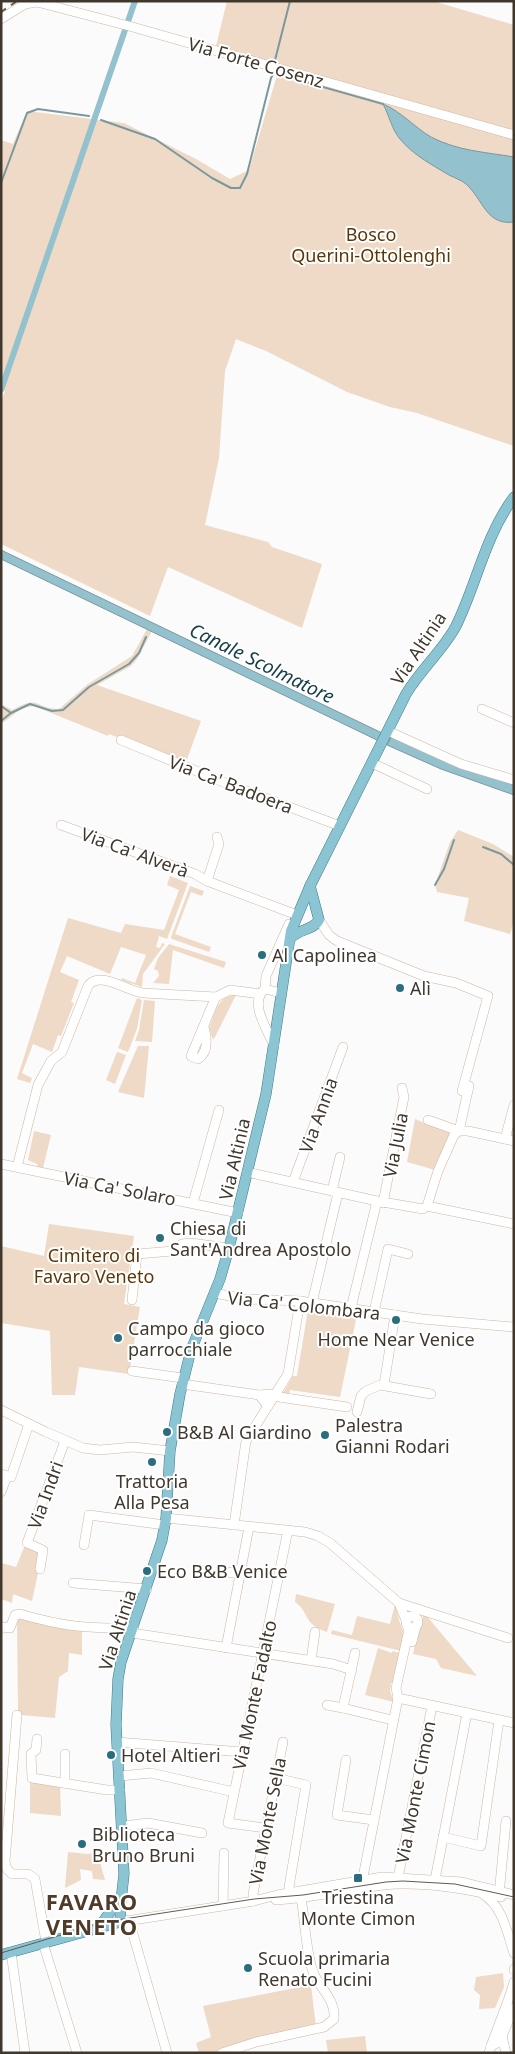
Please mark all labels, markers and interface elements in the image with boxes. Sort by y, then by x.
street label: Via Forte Cosenz [185,31,327,93]
park label: Bosco Querini-Ottolenghi [291,222,451,267]
street label: Via Altinia [385,607,451,689]
water label: Canale Scolmatore [185,617,339,709]
street label: Via Ca' Badoera [165,749,297,819]
street label: Via Ca' Alverà [78,821,192,883]
place label: Al Capolinea [272,943,377,967]
marker: Al Capolinea [256,949,268,961]
place label: Alì [410,976,431,1000]
marker: Alì [394,982,406,994]
street label: Via Annia [293,1074,343,1156]
street label: Via Julia [377,1110,413,1180]
street label: Via Altinia [213,1116,255,1202]
street label: Via Ca' Solaro [62,1165,178,1211]
place label: Chiesa di Sant'Andrea Apostolo [170,1216,351,1261]
marker: Chiesa di Sant'Andrea Apostolo [154,1232,166,1244]
park label: Cimitero di Favaro Veneto [34,1243,154,1288]
street label: Via Ca' Colombara [227,1285,381,1325]
marker: Home Near Venice [390,1314,402,1326]
place label: Campo da gioco parrocchiale [128,1316,265,1361]
place label: Home Near Venice [317,1327,475,1351]
marker: Campo da gioco parrocchiale [112,1332,124,1344]
place label: Palestra Gianni Rodari [335,1413,450,1458]
place label: B&B Al Giardino [177,1420,312,1444]
marker: B&B Al Giardino [161,1426,173,1438]
marker: Palestra Gianni Rodari [319,1429,331,1441]
marker: Trattoria Alla Pesa [146,1456,158,1468]
street label: Via Indri [22,1458,68,1532]
place label: Trattoria Alla Pesa [114,1469,190,1514]
place label: Eco B&B Venice [157,1559,288,1583]
marker: Eco B&B Venice [141,1565,153,1577]
street label: Via Altinia [93,1587,141,1673]
street label: Via Monte Fadalto [226,1618,282,1772]
street label: Via Monte Cimon [389,1719,441,1865]
place label: Hotel Altieri [121,1743,221,1767]
marker: Hotel Altieri [105,1749,117,1761]
street label: Via Monte Sella [243,1755,291,1887]
place label: Biblioteca Bruno Bruni [92,1822,195,1867]
marker: Biblioteca Bruno Bruni [76,1838,88,1850]
marker: Triestina Monte Cimon [352,1872,364,1884]
place label: Triestina Monte Cimon [301,1885,415,1930]
district label: FAVARO VENETO [46,1886,138,1941]
place label: Scuola primaria Renato Fucini [258,1946,390,1991]
marker: Scuola primaria Renato Fucini [242,1962,254,1974]

